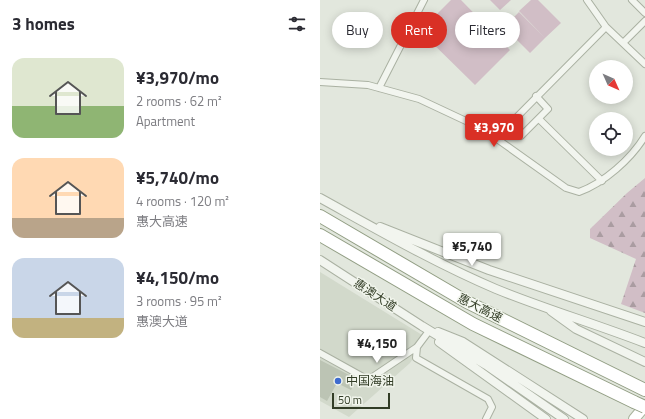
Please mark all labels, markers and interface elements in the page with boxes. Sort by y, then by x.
text: 3 homes [12,11,75,37]
chip: Buy [332,12,383,48]
chip: Rent [391,12,447,48]
chip: Filters [455,12,520,48]
icon: filters [286,13,308,35]
north arrow [589,60,633,104]
map controls [589,60,633,156]
text: ¥3,970/mo [136,65,219,91]
icon: home [44,74,92,122]
text: 2 rooms · 62 m² [136,91,222,111]
text: Apartment [136,111,195,131]
button: locate [589,112,633,156]
pin: ¥3,970 [461,114,527,148]
text: ¥3,970 [474,117,514,137]
text: ¥5,740/mo [136,165,219,191]
icon: home [44,174,92,222]
text: 4 rooms · 120 m² [136,191,229,211]
text: 惠大高速 [136,211,188,231]
pin: ¥5,740 [439,233,505,267]
text: ¥5,740 [452,236,492,256]
text: ¥4,150/mo [136,265,219,291]
icon: home [44,274,92,322]
street label: 惠澳大道 [350,274,401,316]
street label: 惠大高速 [455,288,506,327]
text: 3 rooms · 95 m² [136,291,222,311]
text: 惠澳大道 [136,311,188,331]
pin: ¥4,150 [344,330,410,364]
text: ¥4,150 [357,333,397,353]
place label: 中国海油 [346,371,394,390]
marker: 中国海油 [333,376,343,386]
scale bar [332,391,390,410]
text: 50 m [338,392,362,408]

